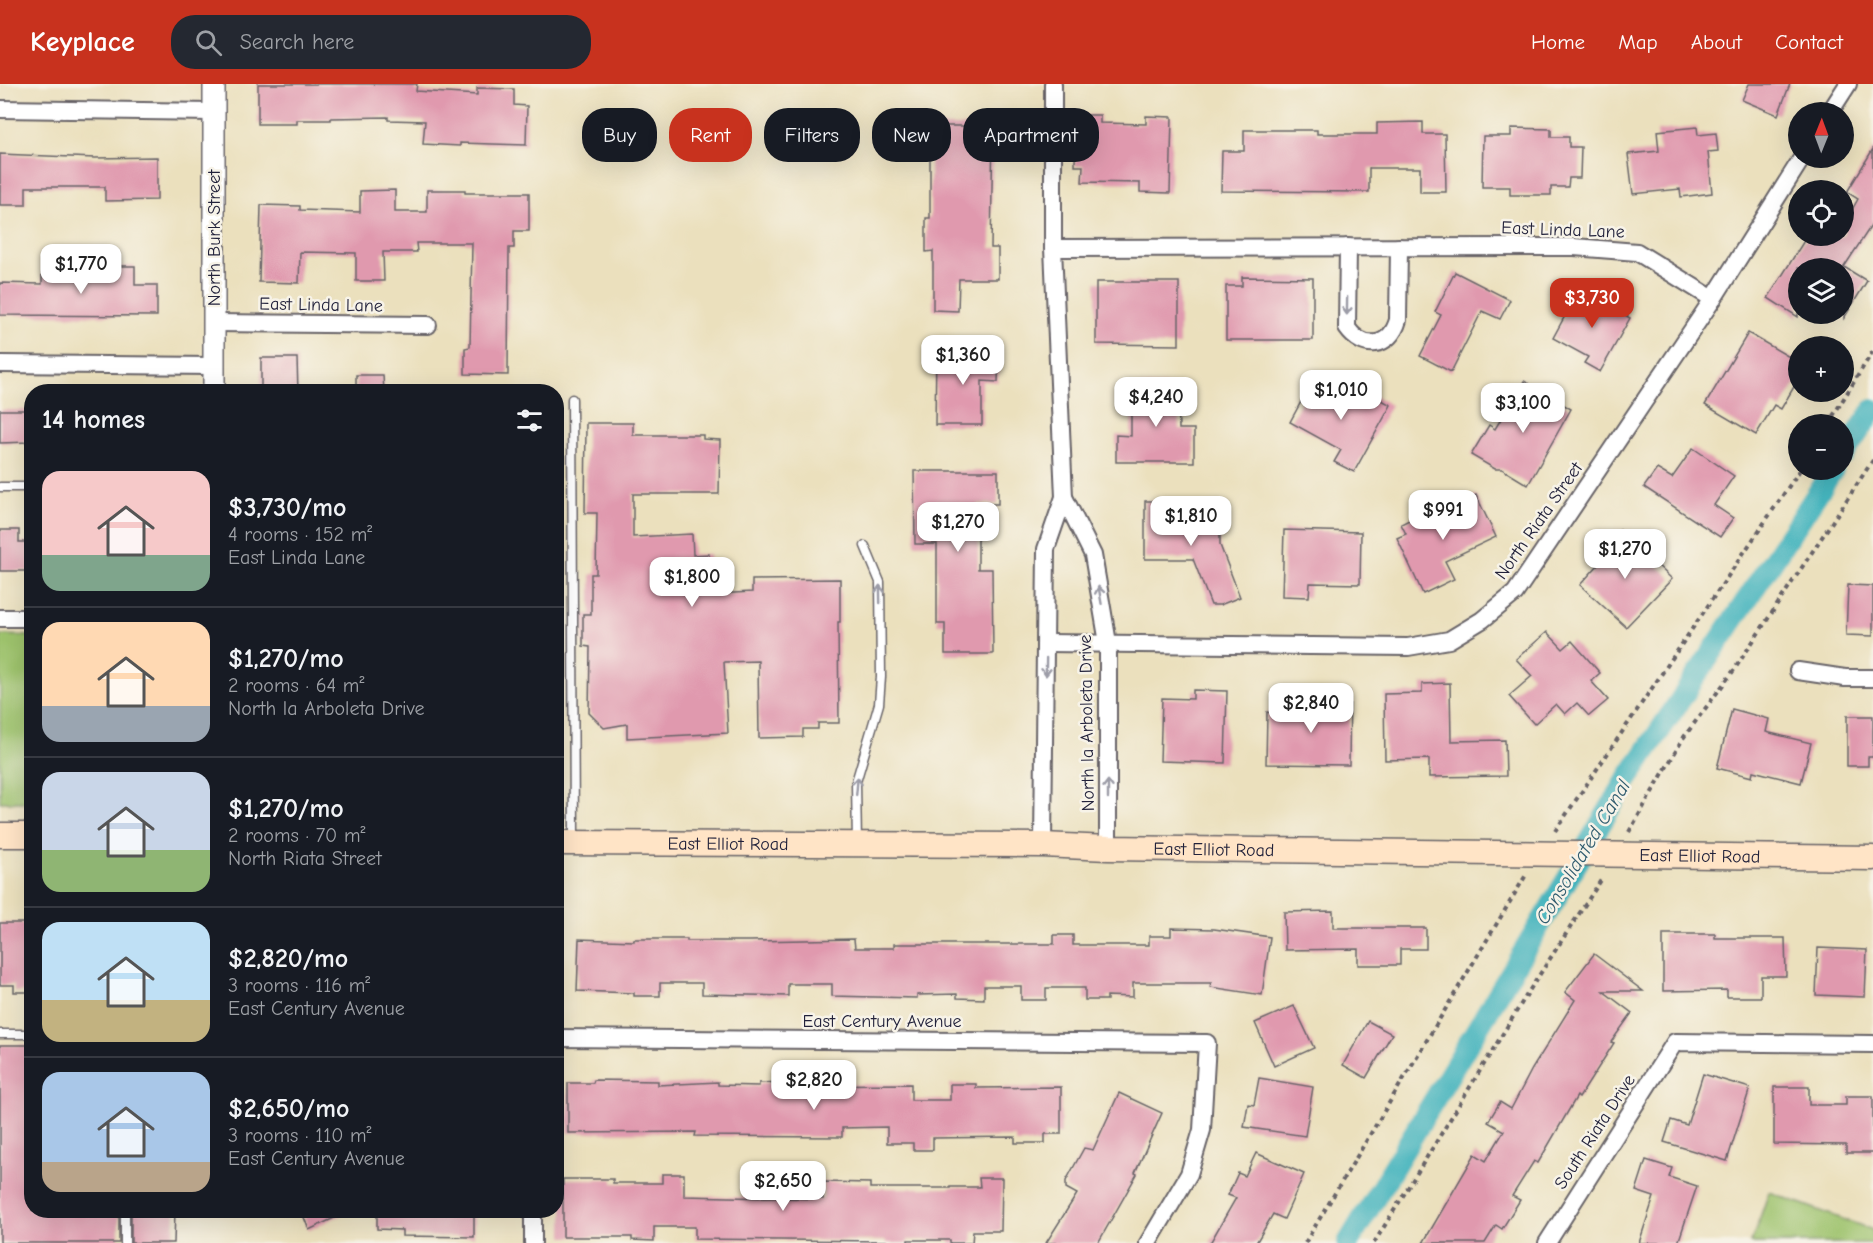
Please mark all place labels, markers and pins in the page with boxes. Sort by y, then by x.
pin: $1,770 [32,244,130,295]
pin: $3,730 [1543,278,1641,329]
pin: $1,360 [914,335,1012,386]
pin: $1,010 [1292,370,1390,421]
pin: $4,240 [1107,377,1205,428]
pin: $3,100 [1474,383,1572,434]
pin: $991 [1407,490,1479,541]
pin: $1,810 [1142,496,1240,547]
pin: $1,270 [909,502,1007,553]
pin: $1,270 [1576,529,1674,580]
pin: $1,800 [643,557,741,608]
pin: $2,840 [1262,683,1360,734]
pin: $2,820 [765,1060,863,1111]
pin: $2,650 [734,1161,832,1212]

